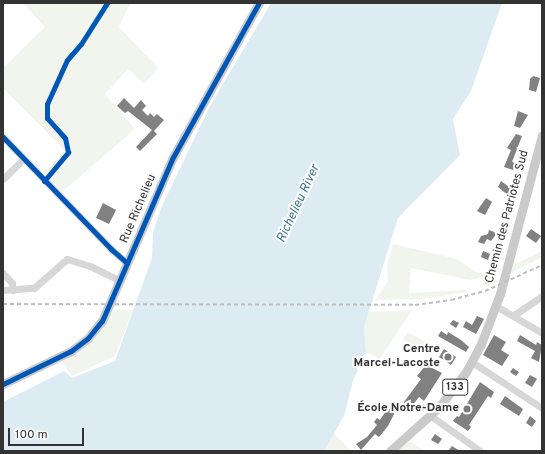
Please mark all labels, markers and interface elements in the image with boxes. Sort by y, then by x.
street label: Chemin des Patriotes Sud [483,149,533,285]
water label: Richelieu River [274,163,324,245]
street label: Rue Richelieu [118,172,160,246]
place label: Centre Marcel-Lacoste [354,343,440,371]
marker: Centre Marcel-Lacoste [443,352,453,362]
road number: 133 [442,378,468,396]
place label: École Notre-Dame [357,402,459,416]
marker: École Notre-Dame [462,404,472,414]
scale bar [10,420,86,446]
text: 100 m [15,427,48,443]

